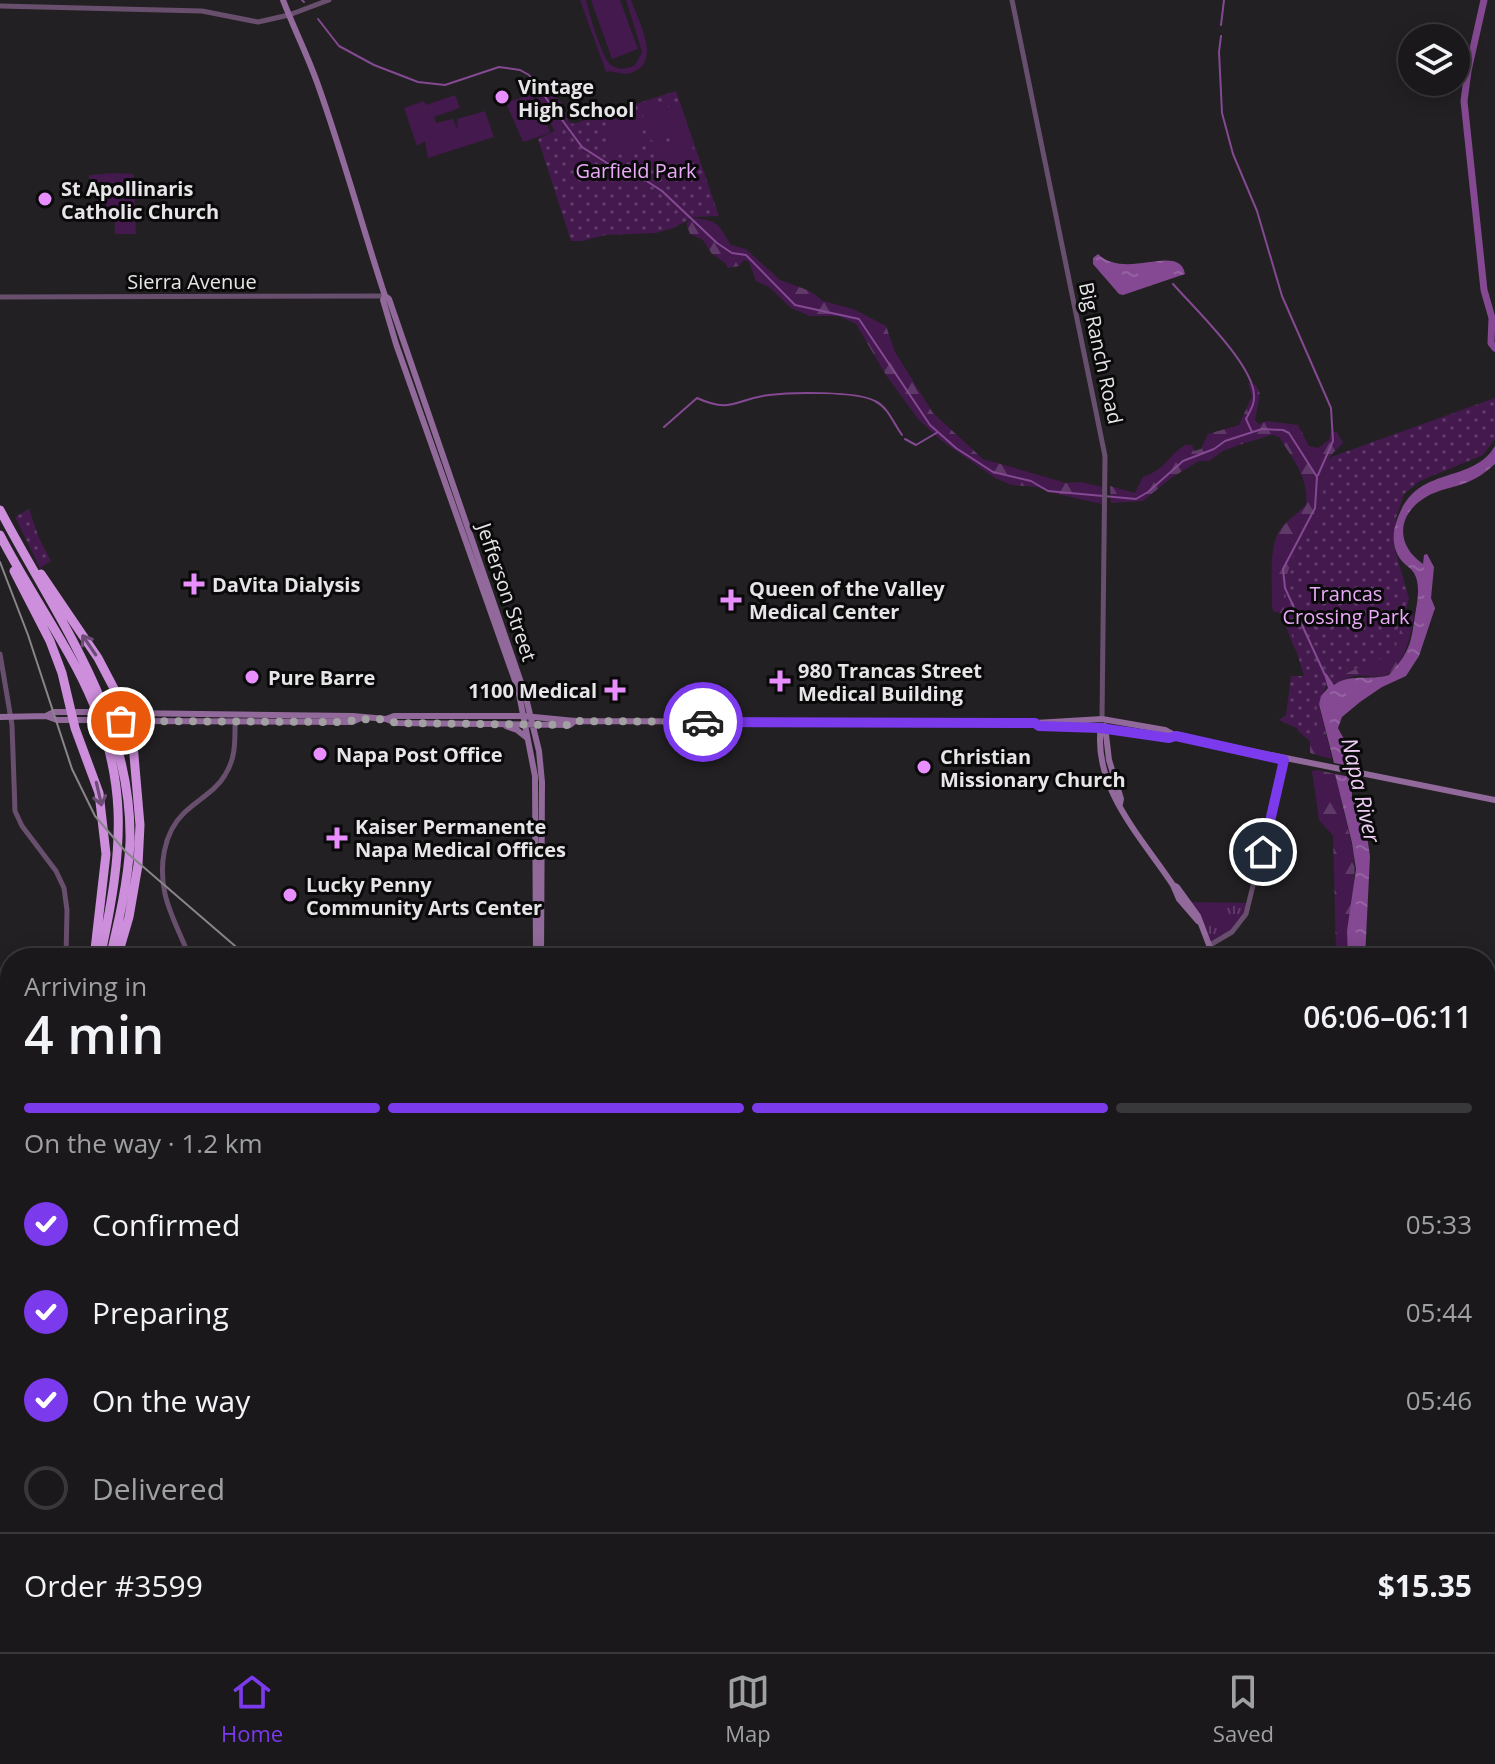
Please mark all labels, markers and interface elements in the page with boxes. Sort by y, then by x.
map controls [1398,24,1470,96]
button: layers [1398,24,1470,96]
place label: Vintage High School [518,73,634,123]
marker: Vintage High School [493,88,511,106]
park label: Garfield Park [575,157,697,184]
place label: St Apollinaris Catholic Church [61,175,219,225]
marker: St Apollinaris Catholic Church [36,190,54,208]
street label: Sierra Avenue [127,268,257,295]
street label: Big Ranch Road [1073,280,1129,426]
street label: Jefferson Street [470,517,543,665]
place label: DaVita Dialysis [212,571,360,598]
marker: DaVita Dialysis [183,573,205,595]
place label: Queen of the Valley Medical Center [749,575,945,625]
park label: Trancas Crossing Park [1282,580,1410,630]
marker: Queen of the Valley Medical Center [720,589,742,611]
one-way arrow [81,634,97,657]
place label: 980 Trancas Street Medical Building [798,657,982,707]
place label: Pure Barre [268,664,375,691]
marker: Pure Barre [243,668,261,686]
marker: 980 Trancas Street Medical Building [769,670,791,692]
place label: 1100 Medical [468,677,597,704]
marker: 1100 Medical [604,679,626,701]
courier [663,682,743,762]
pin [87,687,155,755]
icon: bag [99,699,143,743]
icon: car [681,700,725,744]
water label: Napa River [1335,735,1389,847]
place label: Napa Post Office [336,741,503,768]
place label: Christian Missionary Church [940,743,1126,793]
marker: Napa Post Office [311,745,329,763]
marker: Christian Missionary Church [915,758,933,776]
one-way arrow [92,780,107,806]
place label: Kaiser Permanente Napa Medical Offices [355,813,566,863]
pin [1229,818,1297,886]
marker: Kaiser Permanente Napa Medical Offices [326,827,348,849]
icon: home [1241,830,1285,874]
place label: Lucky Penny Community Arts Center [306,871,542,921]
marker: Lucky Penny Community Arts Center [281,886,299,904]
text: Arriving in [24,968,147,1004]
text: 06:06–06:11 [1303,996,1472,1037]
text: 4 min [24,998,164,1069]
text: On the way · 1.2 km [24,1125,263,1161]
icon: check [24,1202,68,1246]
text: Confirmed [92,1204,240,1245]
text: 05:33 [1406,1206,1472,1242]
icon: check [24,1290,68,1334]
text: Preparing [92,1292,229,1333]
text: 05:44 [1406,1294,1472,1330]
icon: check [24,1378,68,1422]
text: On the way [92,1380,250,1421]
text: 05:46 [1406,1382,1472,1418]
text: Delivered [92,1468,225,1509]
text: Order #3599 [24,1565,203,1606]
text: $15.35 [1378,1565,1472,1606]
tab: Home [221,1670,283,1748]
tab: Map [725,1670,771,1748]
tab: Saved [1213,1670,1274,1748]

